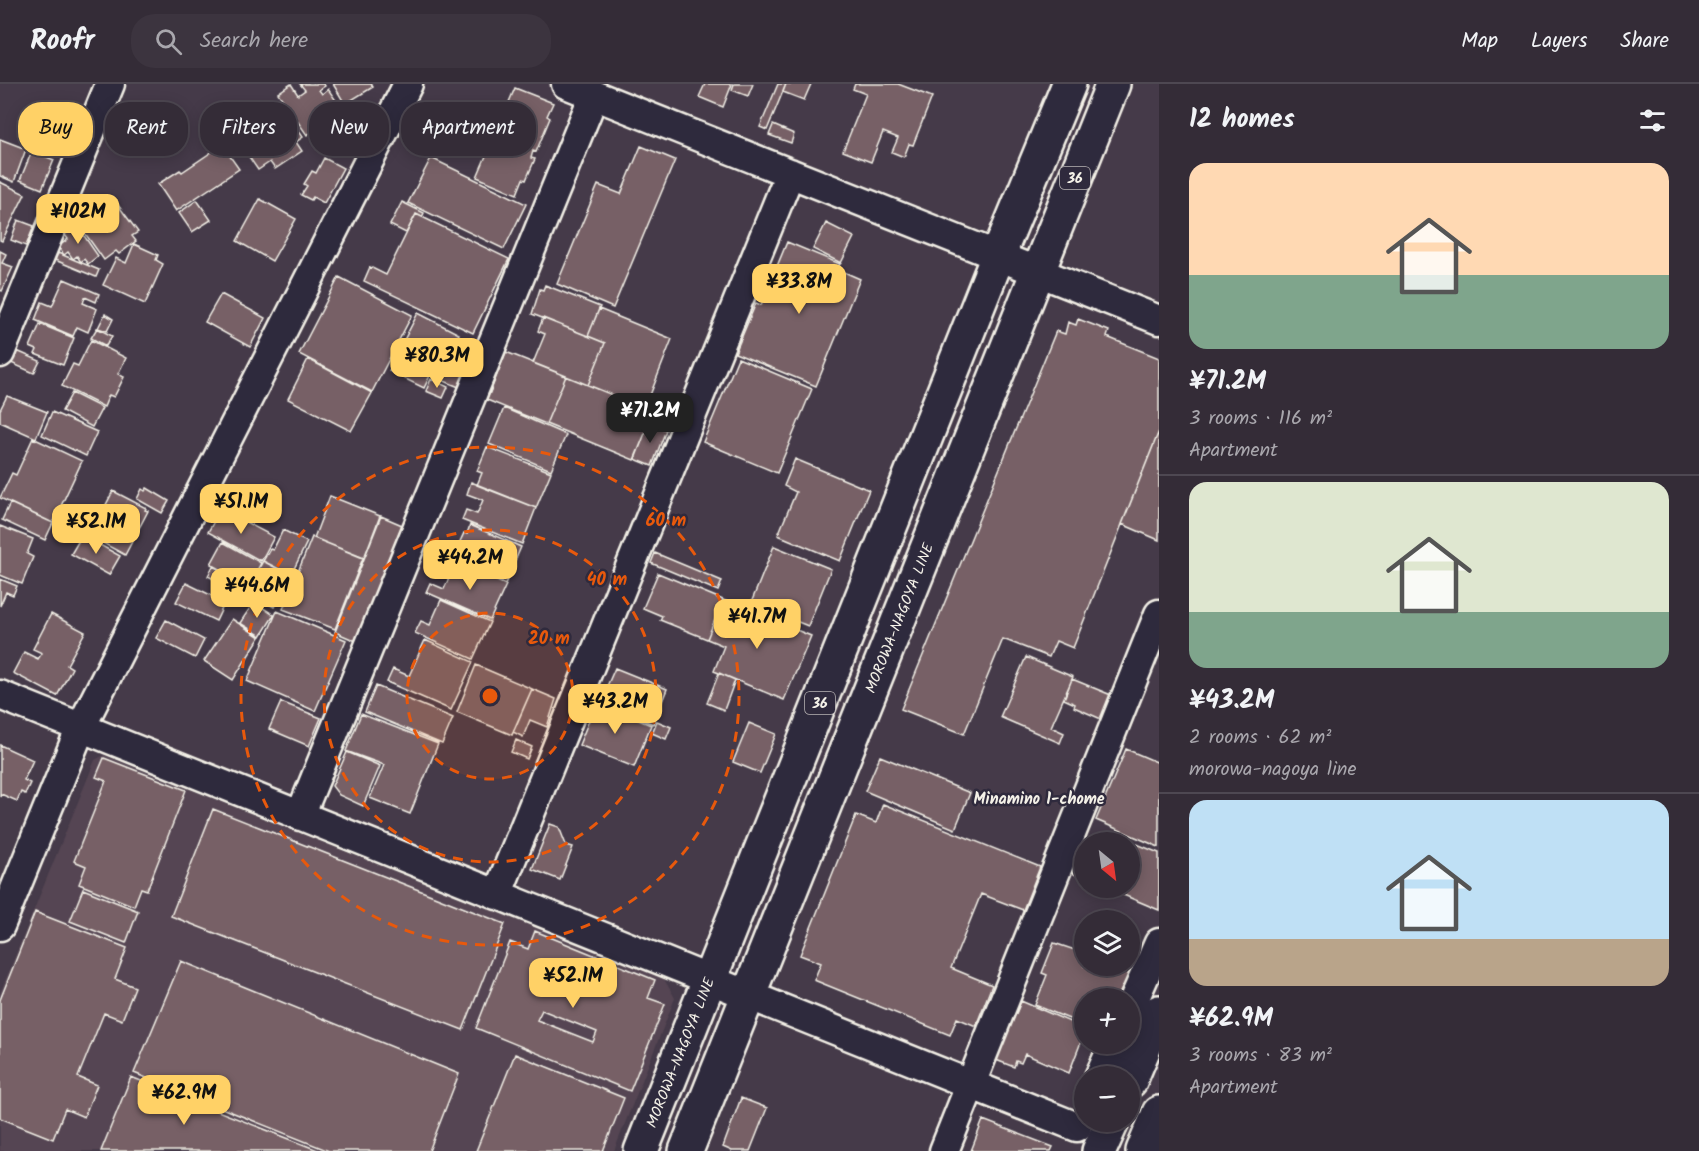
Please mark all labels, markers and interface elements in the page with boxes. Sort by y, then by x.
search box [131,14,551,68]
text: Roofr [30,19,95,64]
text: Search here [200,24,308,59]
icon: search [152,25,185,58]
text: Map [1461,25,1498,58]
text: Layers [1531,25,1587,58]
text: Share [1620,25,1669,58]
text: 12 homes [1189,99,1295,141]
chip: Buy [18,102,93,156]
chip: Rent [105,102,188,156]
chip: Filters [200,102,297,156]
chip: New [309,102,389,156]
chip: Apartment [401,102,536,156]
icon: filters [1636,104,1669,137]
road number: 36 [1060,167,1090,189]
pin: ¥102M [36,194,120,245]
text: ¥102M [50,197,106,229]
icon: home [1375,202,1483,310]
pin: ¥33.8M [750,264,848,315]
text: ¥33.8M [766,267,832,299]
pin: ¥80.3M [388,338,486,389]
text: ¥80.3M [404,341,470,373]
text: ¥71.2M [1189,361,1266,403]
pin: ¥71.2M [601,393,699,444]
text: ¥71.2M [620,396,680,428]
text: 3 rooms · 116 m² [1189,403,1332,435]
text: Apartment [1189,435,1278,467]
pin: ¥51.1M [192,484,290,535]
text: ¥51.1M [214,487,268,519]
pin: ¥52.1M [47,504,145,555]
text: ¥52.1M [66,507,126,539]
text: 60 m [646,507,687,536]
icon: home [1375,521,1483,629]
street label: MOROWA-NAGOYA LINE [859,539,942,697]
pin: ¥44.2M [421,540,519,591]
text: ¥44.2M [437,543,503,575]
text: 40 m [587,566,628,595]
pin: ¥44.6M [208,568,306,619]
text: ¥44.6M [225,571,289,603]
pin: ¥41.7M [708,599,806,650]
text: ¥41.7M [728,602,786,634]
text: 20 m [528,625,570,654]
text: ¥43.2M [1189,680,1274,722]
pin: ¥43.2M [566,684,664,735]
centre of rings [480,686,500,706]
text: ¥43.2M [582,687,648,719]
road number: 36 [805,692,835,714]
text: 2 rooms · 62 m² [1189,722,1331,754]
text: morowa-nagoya line [1189,754,1356,786]
district label: Minamino 1-chome [973,787,1105,812]
north arrow [1074,832,1140,898]
map controls [1074,832,1140,1132]
icon: home [1375,839,1483,947]
button: layers [1074,910,1140,976]
pin: ¥52.1M [524,958,622,1009]
text: ¥52.1M [543,961,603,993]
street label: MOROWA-NAGOYA LINE [640,973,722,1132]
button: + [1074,988,1140,1054]
text: ¥62.9M [1189,998,1273,1040]
text: 3 rooms · 83 m² [1189,1040,1332,1072]
button: − [1074,1066,1140,1132]
text: Apartment [1189,1072,1278,1104]
pin: ¥62.9M [135,1075,233,1126]
text: ¥62.9M [152,1078,216,1110]

